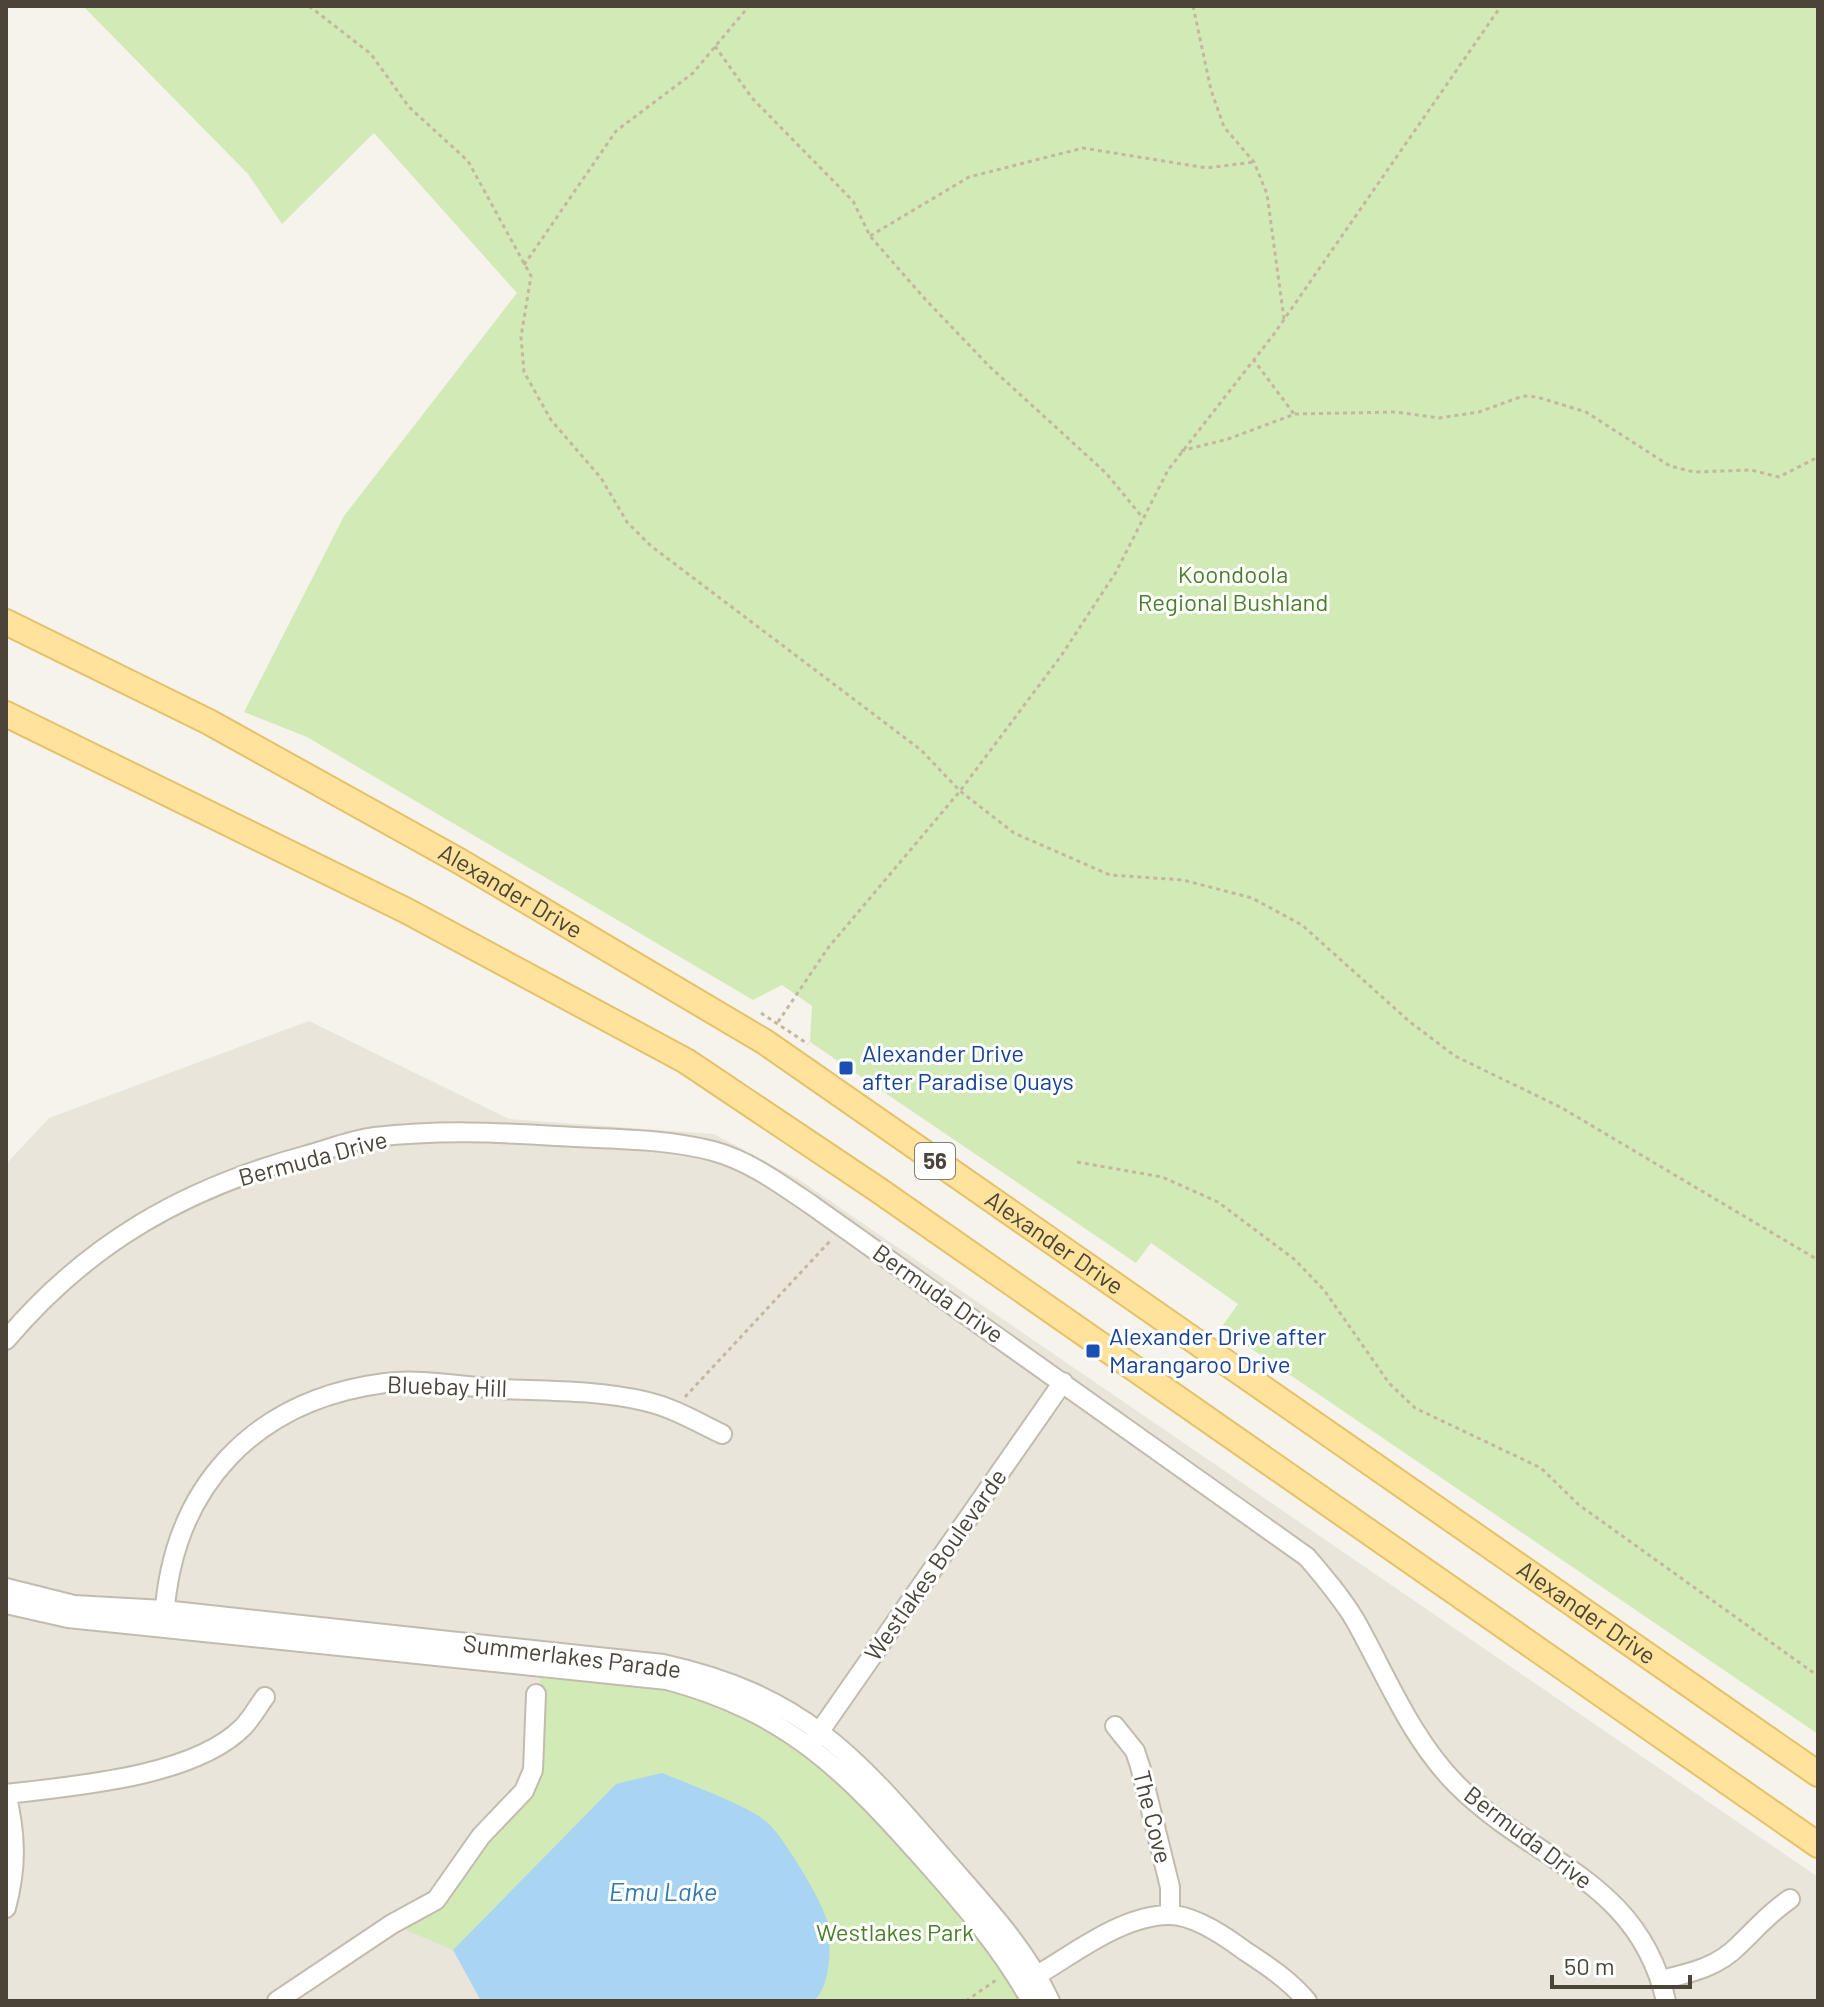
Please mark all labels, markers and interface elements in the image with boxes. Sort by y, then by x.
park label: Koondoola Regional Bushland [1138,559,1328,616]
street label: Alexander Drive [434,837,588,944]
place label: Alexander Drive after Paradise Quays [862,1038,1074,1095]
marker: Alexander Drive after Paradise Quays [837,1059,855,1077]
street label: Bermuda Drive [235,1124,390,1191]
road number: 56 [915,1143,955,1179]
street label: Alexander Drive [980,1184,1130,1300]
street label: Bermuda Drive [868,1237,1010,1349]
place label: Alexander Drive after Marangaroo Drive [1109,1321,1327,1378]
marker: Alexander Drive after Marangaroo Drive [1084,1342,1102,1360]
street label: Bluebay Hill [386,1369,508,1402]
street label: Westlakes Boulevarde [858,1462,1012,1666]
street label: Alexander Drive [1512,1553,1662,1670]
street label: Summerlakes Parade [461,1628,683,1683]
street label: The Cove [1128,1767,1179,1866]
street label: Bermuda Drive [1459,1779,1599,1894]
water label: Emu Lake [609,1875,717,1906]
park label: Westlakes Park [816,1917,974,1946]
scale bar [1552,1939,1690,1989]
text: 50 m [1564,1951,1615,1980]

